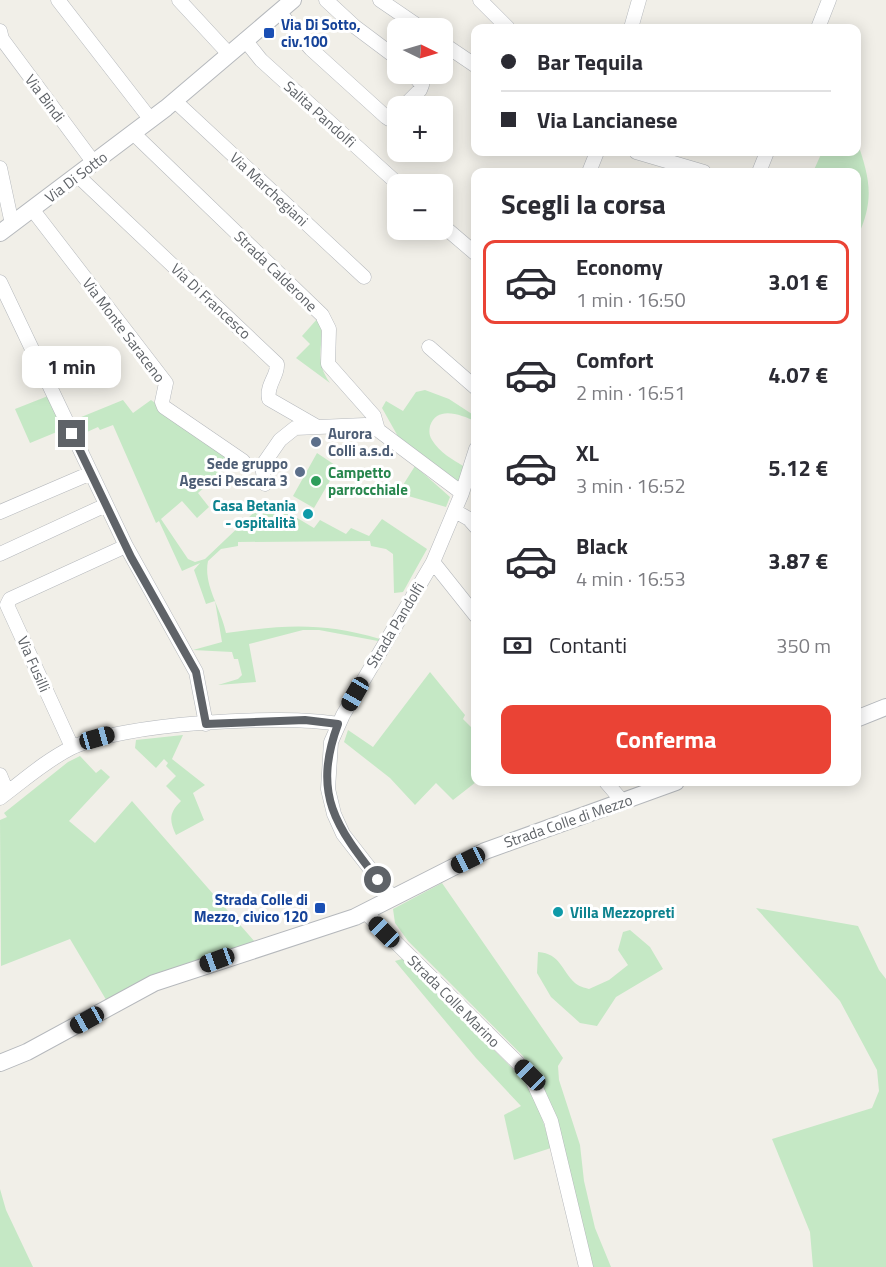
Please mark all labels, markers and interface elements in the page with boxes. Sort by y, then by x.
place label: Via Di Sotto, civ.100 [281,13,361,53]
north arrow [387,18,453,84]
map controls [387,18,453,240]
marker: Via Di Sotto, civ.100 [262,26,276,40]
text: Bar Tequila [537,45,643,79]
street label: Via Bindi [19,69,71,127]
street label: Salita Pandolfi [279,75,361,153]
button: + [387,96,453,162]
text: Via Lancianese [537,103,678,137]
street label: Via Di Sotto [40,146,112,208]
street label: Via Marchegiani [225,146,313,232]
button: − [387,174,453,240]
text: Scegli la corsa [501,183,666,224]
street label: Strada Calderone [229,225,323,317]
text: Economy [576,250,663,284]
icon: car [504,255,558,309]
street label: Via Di Francesco [166,258,256,345]
text: 3.01 € [768,265,828,299]
street label: Via Monte Saraceno [77,273,171,387]
text: 1 min · 16:50 [576,284,686,315]
text: Comfort [576,343,654,377]
callout: 1 min [22,347,122,389]
icon: car [504,348,558,402]
text: 1 min [47,351,96,382]
text: 4.07 € [768,358,828,392]
text: 2 min · 16:51 [576,377,686,408]
route end [58,420,85,447]
place label: Aurora Colli a.s.d. [328,422,394,462]
marker: Aurora Colli a.s.d. [309,435,323,449]
text: XL [576,436,599,470]
icon: car [504,441,558,495]
text: 5.12 € [768,451,828,485]
place label: Sede gruppo Agesci Pescara 3 [180,452,288,492]
place label: Campetto parrocchiale [328,461,408,501]
marker: Sede gruppo Agesci Pescara 3 [293,465,307,479]
text: 3 min · 16:52 [576,470,686,501]
marker: Campetto parrocchiale [309,474,323,488]
place label: Casa Betania - ospitalità [212,494,296,534]
marker: Casa Betania - ospitalità [301,507,315,521]
text: Black [576,529,628,563]
icon: car [504,534,558,588]
text: 3.87 € [768,544,828,578]
text: 4 min · 16:53 [576,563,686,594]
street label: Strada Pandolfi [360,578,430,672]
text: Contanti [549,628,627,662]
icon: cash [501,629,534,662]
text: 350 m [776,630,831,661]
street label: Via Fusilli [12,632,56,696]
car [338,674,372,714]
button: Conferma [501,705,831,774]
car [77,724,117,752]
street label: Strada Colle di Mezzo [501,788,635,854]
car [448,844,488,876]
route start [364,866,391,893]
place label: Strada Colle di Mezzo, civico 120 [194,888,309,928]
marker: Strada Colle di Mezzo, civico 120 [313,901,327,915]
place label: Villa Mezzopreti [570,901,675,924]
marker: Villa Mezzopreti [551,905,565,919]
car [365,913,403,951]
car [197,945,237,975]
street label: Strada Colle Marino [402,949,506,1053]
car [67,1003,107,1037]
car [511,1056,549,1094]

